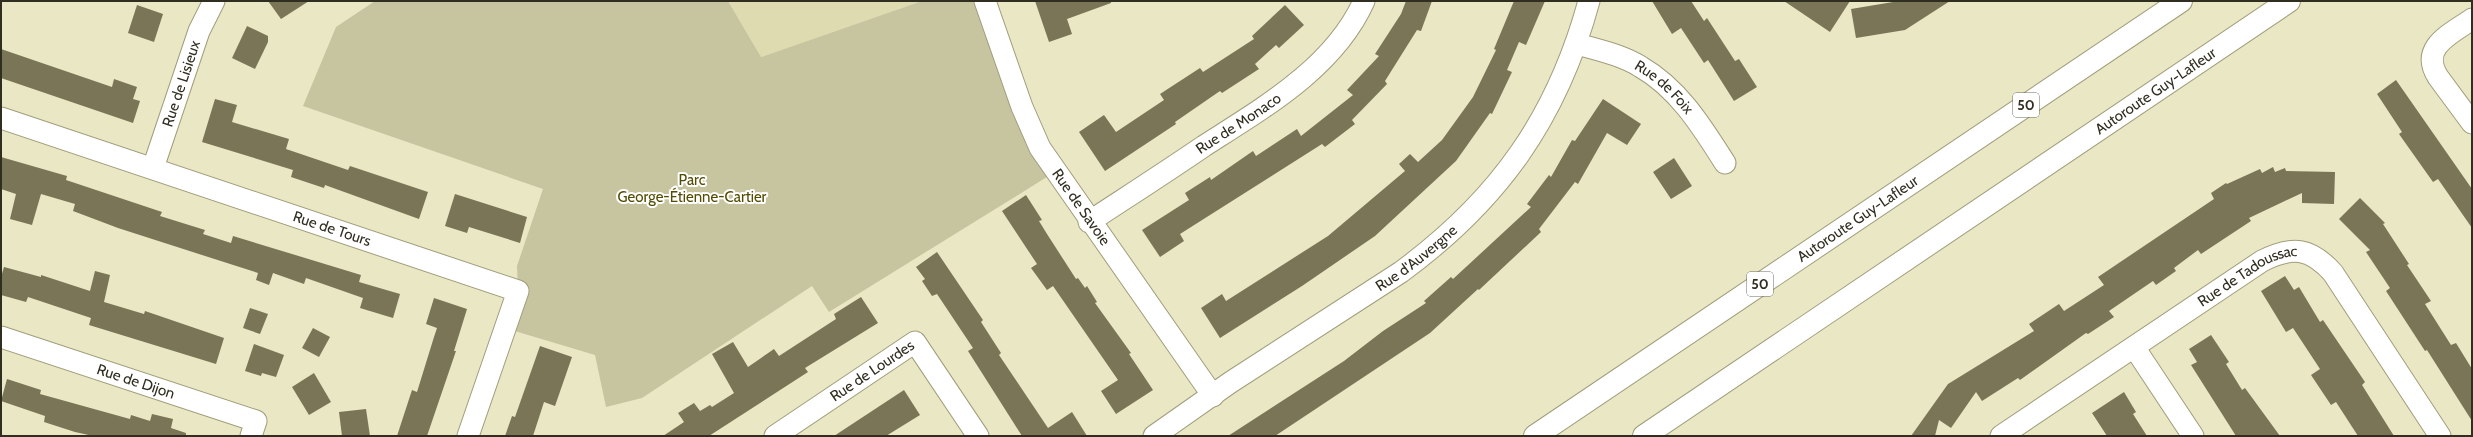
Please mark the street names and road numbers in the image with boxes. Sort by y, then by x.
street label: Rue de Lisieux [158,38,204,129]
street label: Autoroute Guy-Lafleur [2092,44,2220,138]
street label: Rue de Foix [1631,56,1697,118]
street label: Rue de Monaco [1192,89,1285,158]
road number: 50 [2013,93,2039,117]
street label: Rue de Savoie [1048,165,1114,249]
street label: Autoroute Guy-Lafleur [1794,171,1922,266]
street label: Rue de Tours [291,207,373,250]
street label: Rue d'Auvergne [1372,221,1461,295]
street label: Rue de Tadoussac [2194,242,2298,310]
road number: 50 [1747,272,1773,296]
street label: Rue de Lourdes [827,336,918,405]
street label: Rue de Dijon [95,360,177,403]

